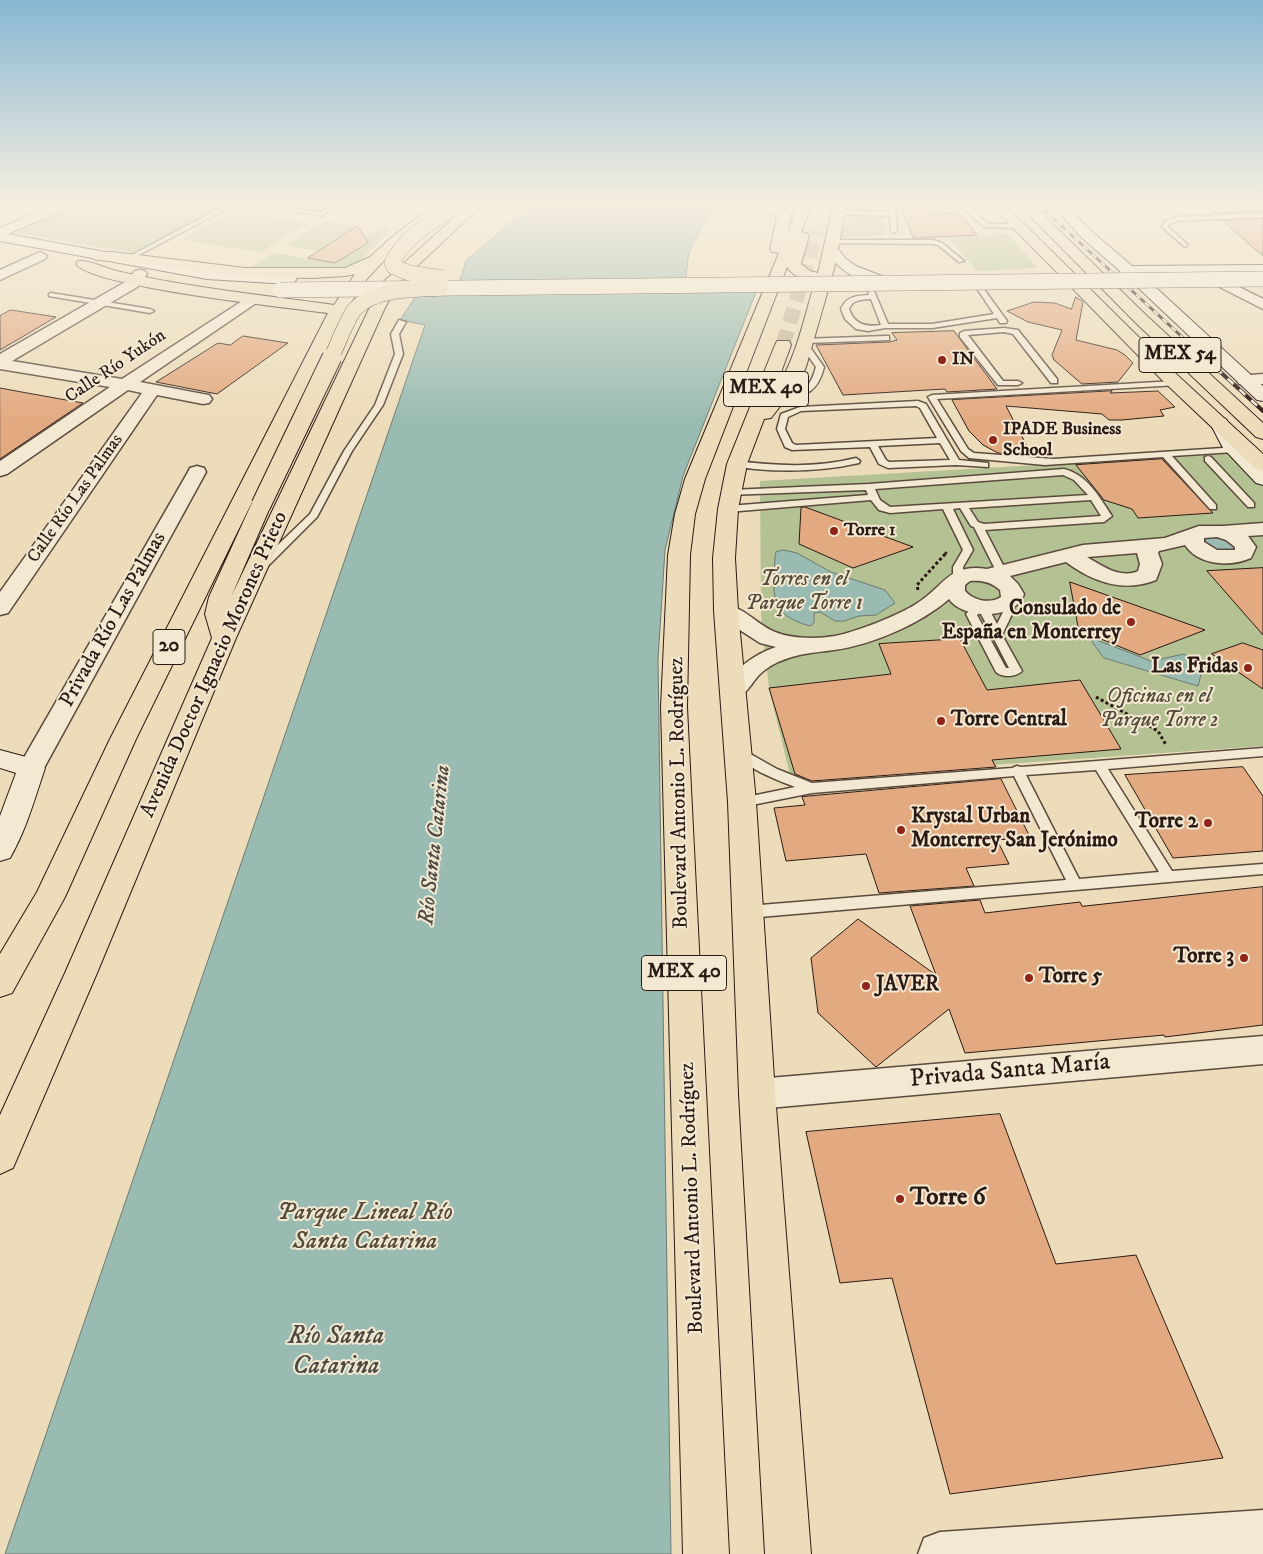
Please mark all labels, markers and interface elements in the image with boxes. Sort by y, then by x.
street label: Calle Río Yukón [62,325,170,409]
road number: MEX 54 [1139,338,1221,372]
place label: IN [952,349,974,371]
marker: IN [936,354,948,366]
road number: MEX 40 [724,372,808,406]
place label: IPADE Business School [1003,419,1121,462]
street label: Calle Río Las Palmas [24,431,128,567]
marker: IPADE Business School [987,434,999,446]
street label: Avenida Doctor Ignacio Morones Prieto [136,508,294,822]
place label: Torre 1 [844,520,896,542]
marker: Torre 1 [828,525,840,537]
street label: Privada Río Las Palmas [55,528,173,712]
park label: Torres en el Parque Torre 1 [745,568,863,618]
place label: Consulado de España en Monterrey [941,597,1121,647]
marker: Consulado de España en Monterrey [1125,616,1137,628]
road number: 20 [153,630,185,664]
place label: Las Fridas [1151,655,1238,681]
street label: Boulevard Antonio L. Rodríguez [665,657,695,929]
marker: Las Fridas [1242,662,1254,674]
park label: Oficinas en el Parque Torre 2 [1100,685,1218,735]
place label: Torre Central [951,708,1067,734]
marker: Torre Central [935,715,947,727]
water label: Río Santa Catarina [414,764,458,926]
place label: Krystal Urban Monterrey San Jerónimo [911,805,1118,855]
place label: Torre 2 [1135,810,1198,836]
marker: Torre 2 [1202,817,1214,829]
marker: Krystal Urban Monterrey San Jerónimo [895,824,907,836]
place label: Torre 3 [1174,945,1234,971]
marker: Torre 3 [1238,952,1250,964]
road number: MEX 40 [642,956,726,990]
place label: Torre 5 [1039,965,1102,991]
marker: Torre 5 [1023,972,1035,984]
place label: JAVER [876,973,939,999]
marker: JAVER [860,980,872,992]
street label: Privada Santa María [909,1048,1111,1096]
street label: Boulevard Antonio L. Rodríguez [676,1061,710,1335]
place label: Torre 6 [910,1184,986,1214]
marker: Torre 6 [894,1193,906,1205]
park label: Parque Lineal Río Santa Catarina [277,1199,453,1258]
water label: Río Santa Catarina [288,1322,384,1384]

